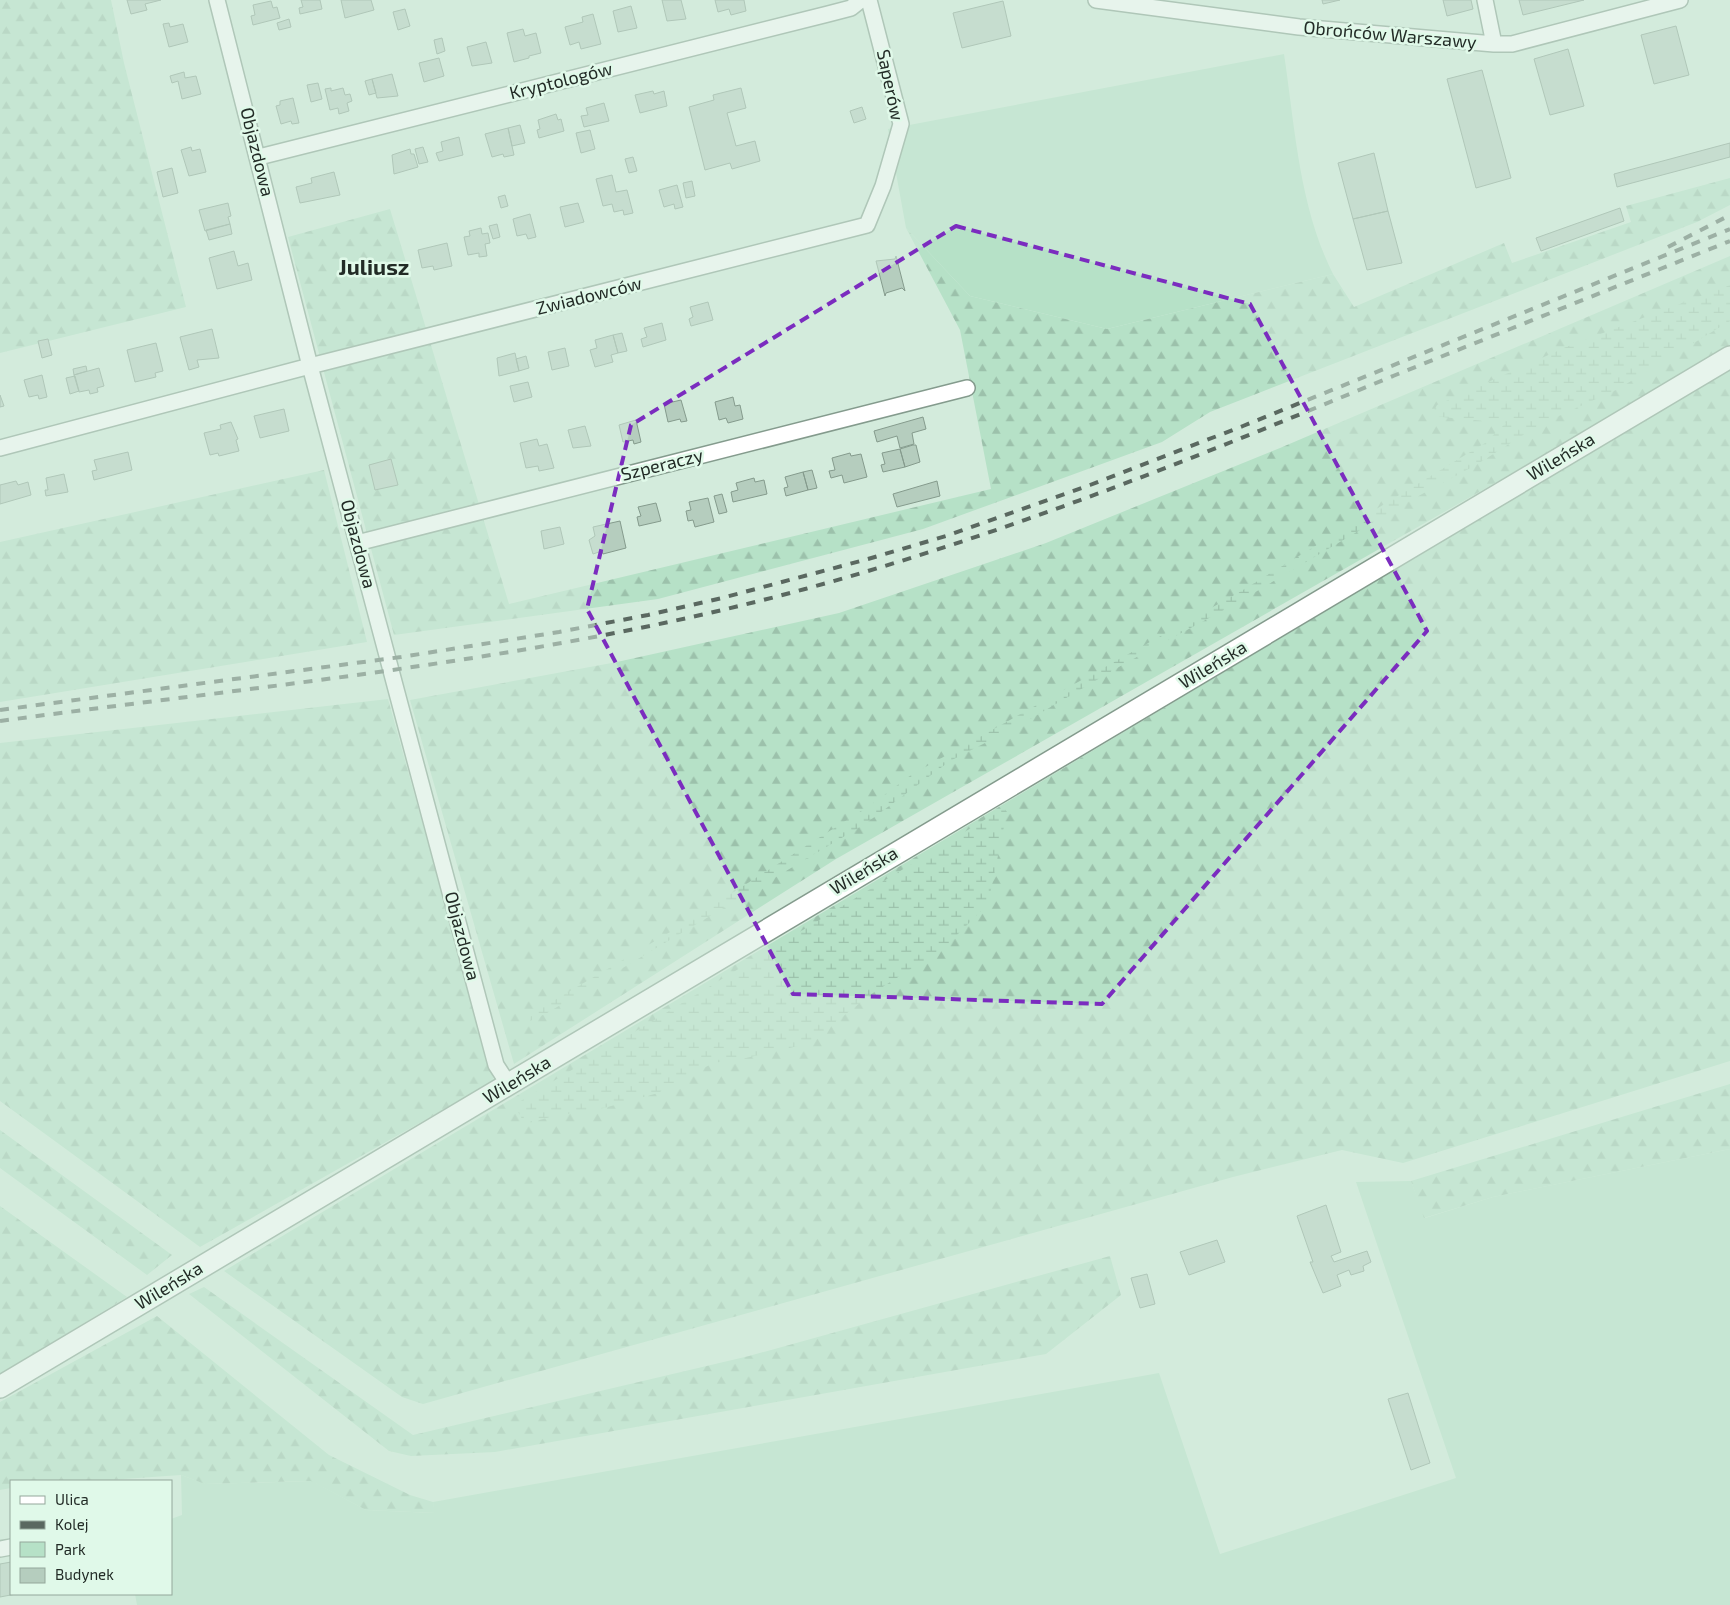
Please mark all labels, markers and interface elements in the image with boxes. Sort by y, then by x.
street label: Obrońców Warszawy [1303,15,1478,53]
street label: Saperów [873,47,909,122]
street label: Kryptologów [507,57,615,103]
street label: Objazdowa [236,105,280,199]
district label: Juliusz [339,253,409,279]
street label: Zwiadowców [534,271,644,319]
street label: Wileńska [1523,427,1598,485]
street label: Szperaczy [618,443,706,485]
street label: Objazdowa [337,497,381,591]
street label: Wileńska [1175,635,1250,693]
street label: Wileńska [826,841,901,899]
street label: Objazdowa [441,889,485,983]
street label: Wileńska [479,1050,554,1108]
street label: Wileńska [131,1256,206,1314]
legend [10,1480,172,1595]
text: Ulica [55,1490,89,1508]
text: Kolej [55,1515,88,1534]
text: Park [55,1540,86,1558]
text: Budynek [55,1565,114,1583]

